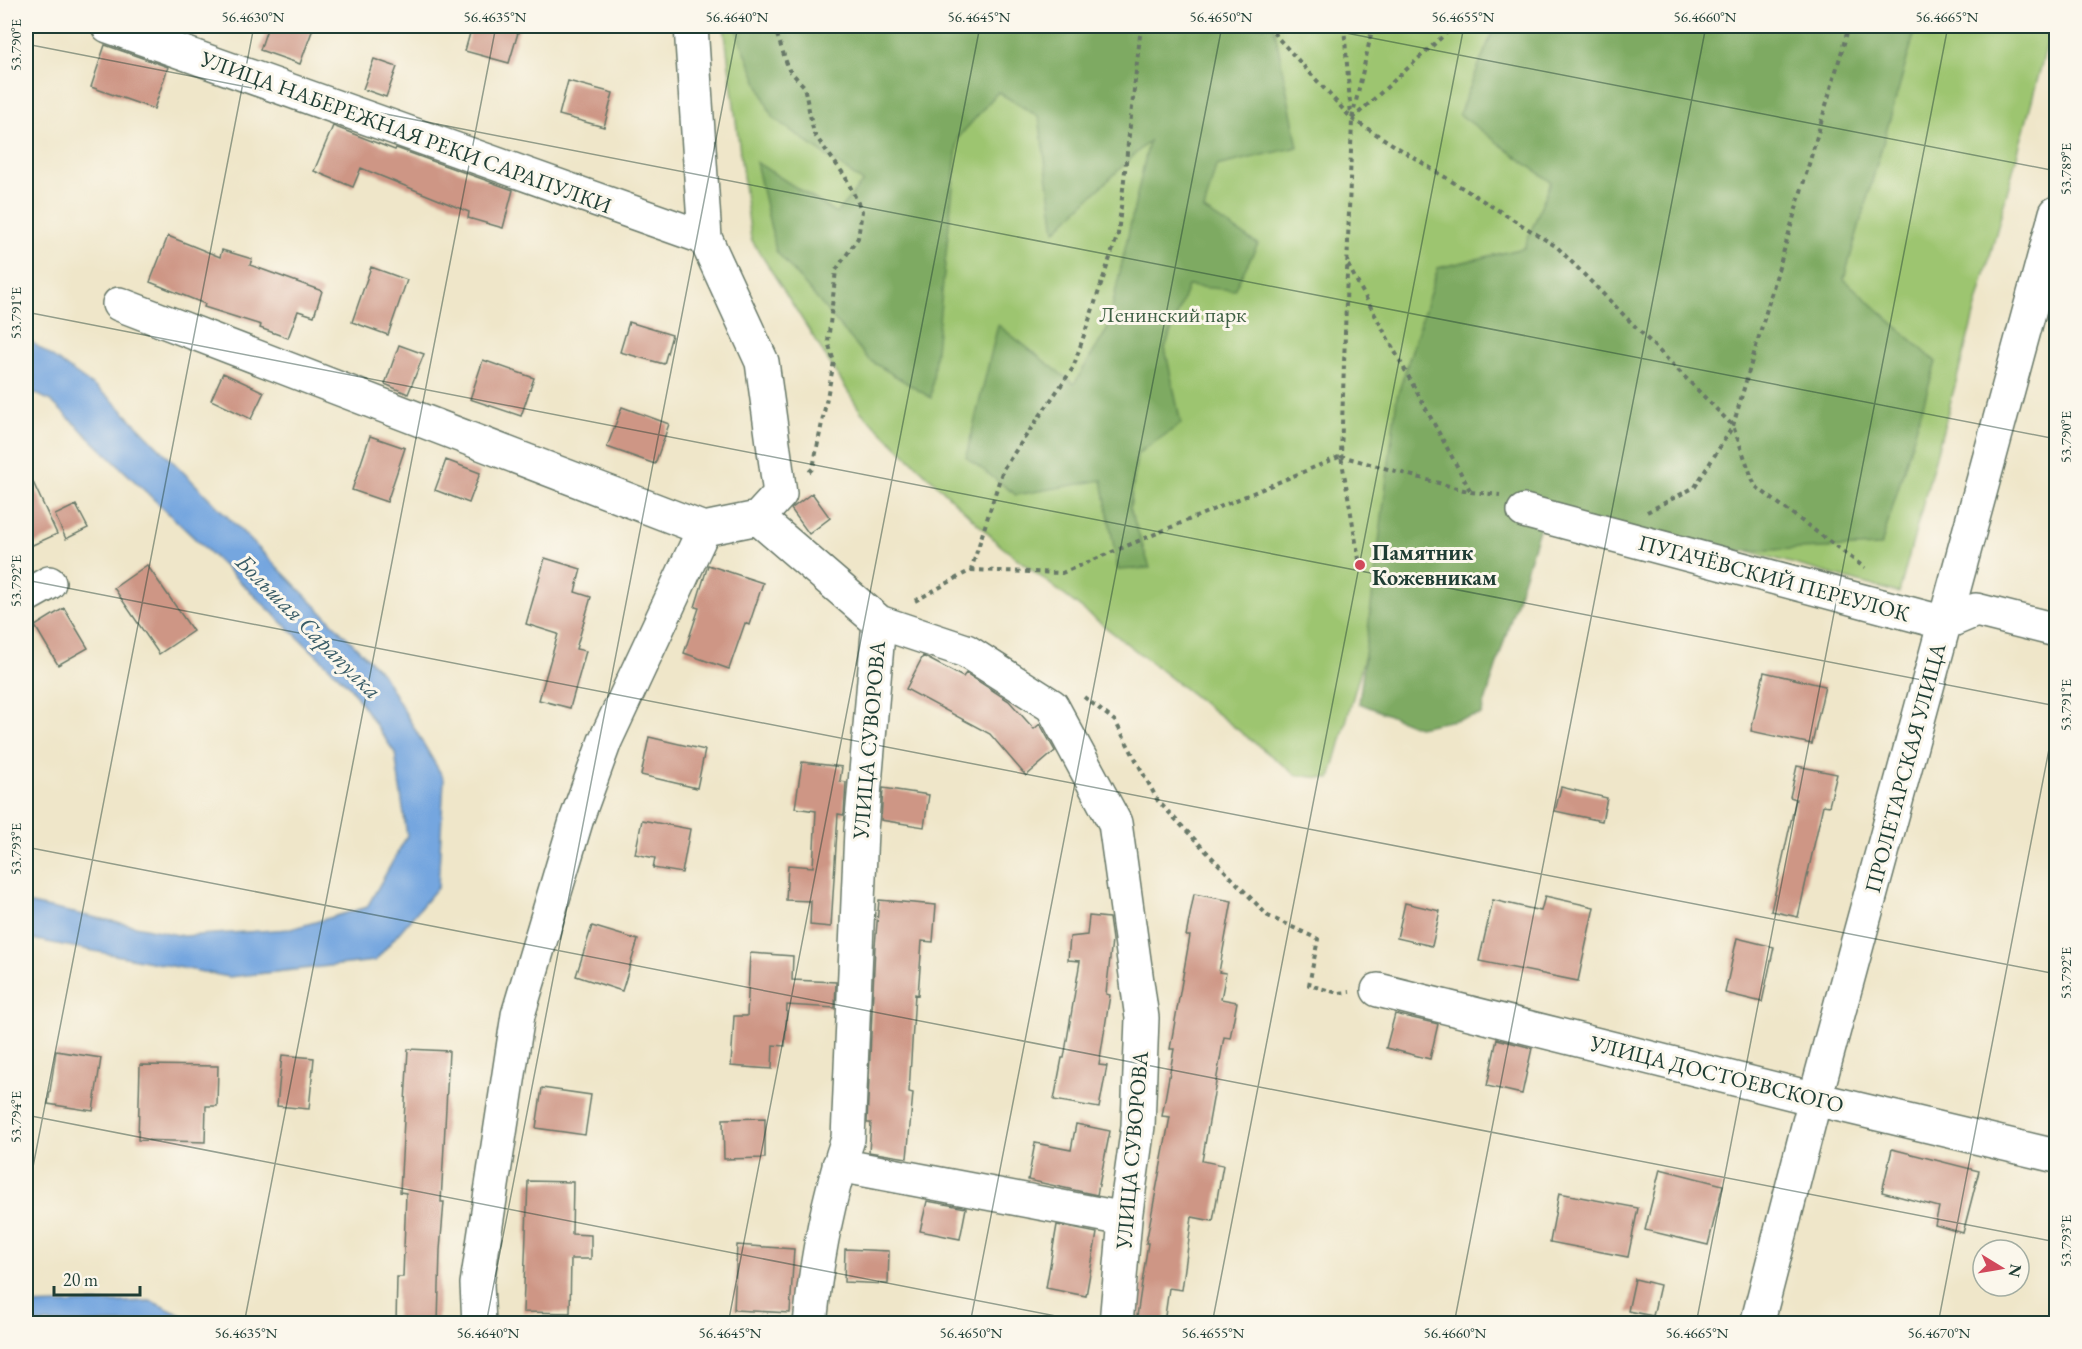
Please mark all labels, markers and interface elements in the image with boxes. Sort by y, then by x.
text: 56.4630°N [222,7,285,26]
text: 56.4635°N [464,7,527,26]
text: 56.4640°N [706,7,769,26]
text: 56.4645°N [948,7,1011,26]
text: 56.4650°N [1190,7,1253,26]
text: 56.4655°N [1432,7,1495,26]
text: 56.4660°N [1674,7,1737,26]
text: 56.4665°N [1916,7,1979,26]
text: 53.790°E [6,18,25,71]
street label: УЛИЦА НАБЕРЕЖНАЯ РЕКИ САРАПУЛКИ [196,44,616,220]
text: 53.789°E [2056,142,2075,195]
text: 53.791°E [6,286,25,339]
park label: Ленинский парк [1099,300,1247,329]
text: 53.790°E [2056,410,2075,463]
street label: ПУГАЧЁВСКИЙ ПЕРЕУЛОК [1635,528,1913,628]
place label: Памятник Кожевникам [1372,538,1497,592]
water label: Большая Сарапулка [229,546,389,706]
text: 53.792°E [6,554,25,607]
marker: Памятник Кожевникам [1353,558,1367,572]
street label: УЛИЦА СУВОРОВА [846,639,892,841]
street label: ПРОЛЕТАРСКАЯ УЛИЦА [1858,639,1953,896]
text: 53.791°E [2056,678,2075,731]
text: 53.793°E [6,822,25,875]
text: 53.792°E [2056,946,2075,999]
street label: УЛИЦА ДОСТОЕВСКОГО [1586,1028,1847,1120]
street label: УЛИЦА СУВОРОВА [1109,1049,1155,1251]
text: 53.794°E [6,1090,25,1143]
text: 53.793°E [2056,1214,2075,1267]
north arrow [1971,1238,2031,1298]
scale bar [54,1259,140,1297]
text: N [2004,1262,2027,1279]
text: 20 m [63,1268,98,1291]
text: 56.4635°N [215,1323,278,1342]
text: 56.4640°N [457,1323,520,1342]
text: 56.4645°N [699,1323,762,1342]
text: 56.4650°N [940,1323,1003,1342]
text: 56.4655°N [1182,1323,1245,1342]
text: 56.4660°N [1424,1323,1487,1342]
text: 56.4665°N [1666,1323,1729,1342]
text: 56.4670°N [1908,1323,1971,1342]

